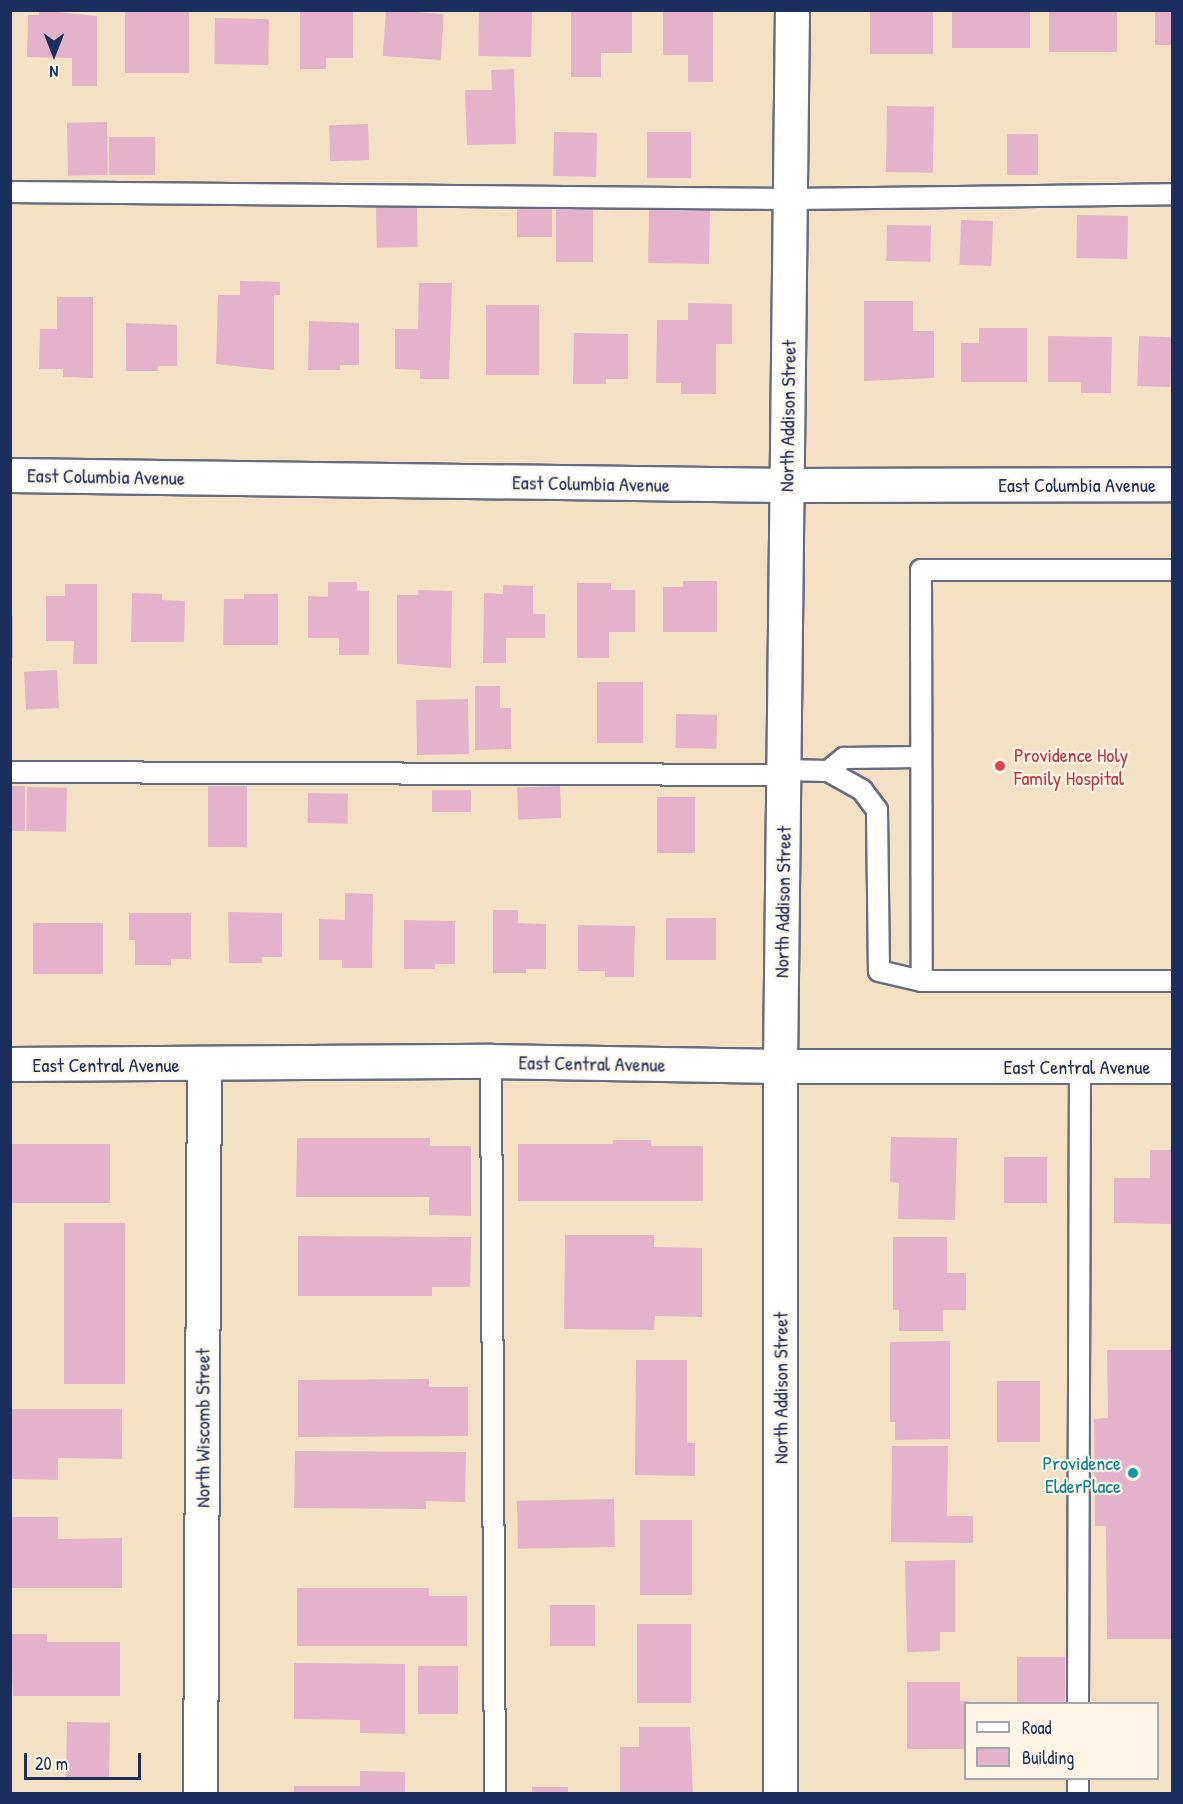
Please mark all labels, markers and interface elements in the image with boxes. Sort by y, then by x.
north arrow [24,24,84,84]
text: N [50,61,58,83]
street label: North Addison Street [774,340,800,492]
street label: East Columbia Avenue [27,463,185,489]
street label: East Columbia Avenue [512,470,670,496]
street label: East Columbia Avenue [998,472,1156,496]
place label: Providence Holy Family Hospital [1014,742,1128,789]
marker: Providence Holy Family Hospital [991,757,1009,775]
street label: North Addison Street [769,826,795,978]
street label: East Central Avenue [518,1050,666,1076]
street label: East Central Avenue [33,1052,179,1076]
street label: East Central Avenue [1004,1054,1150,1078]
street label: North Addison Street [768,1312,792,1464]
street label: North Wiscomb Street [190,1348,214,1508]
place label: Providence ElderPlace [1043,1450,1121,1497]
marker: Providence ElderPlace [1126,1466,1140,1480]
legend [964,1702,1159,1780]
text: Road [1022,1715,1052,1740]
scale bar [27,1741,144,1779]
text: Building [1022,1745,1074,1770]
text: 20 m [35,1751,68,1776]

